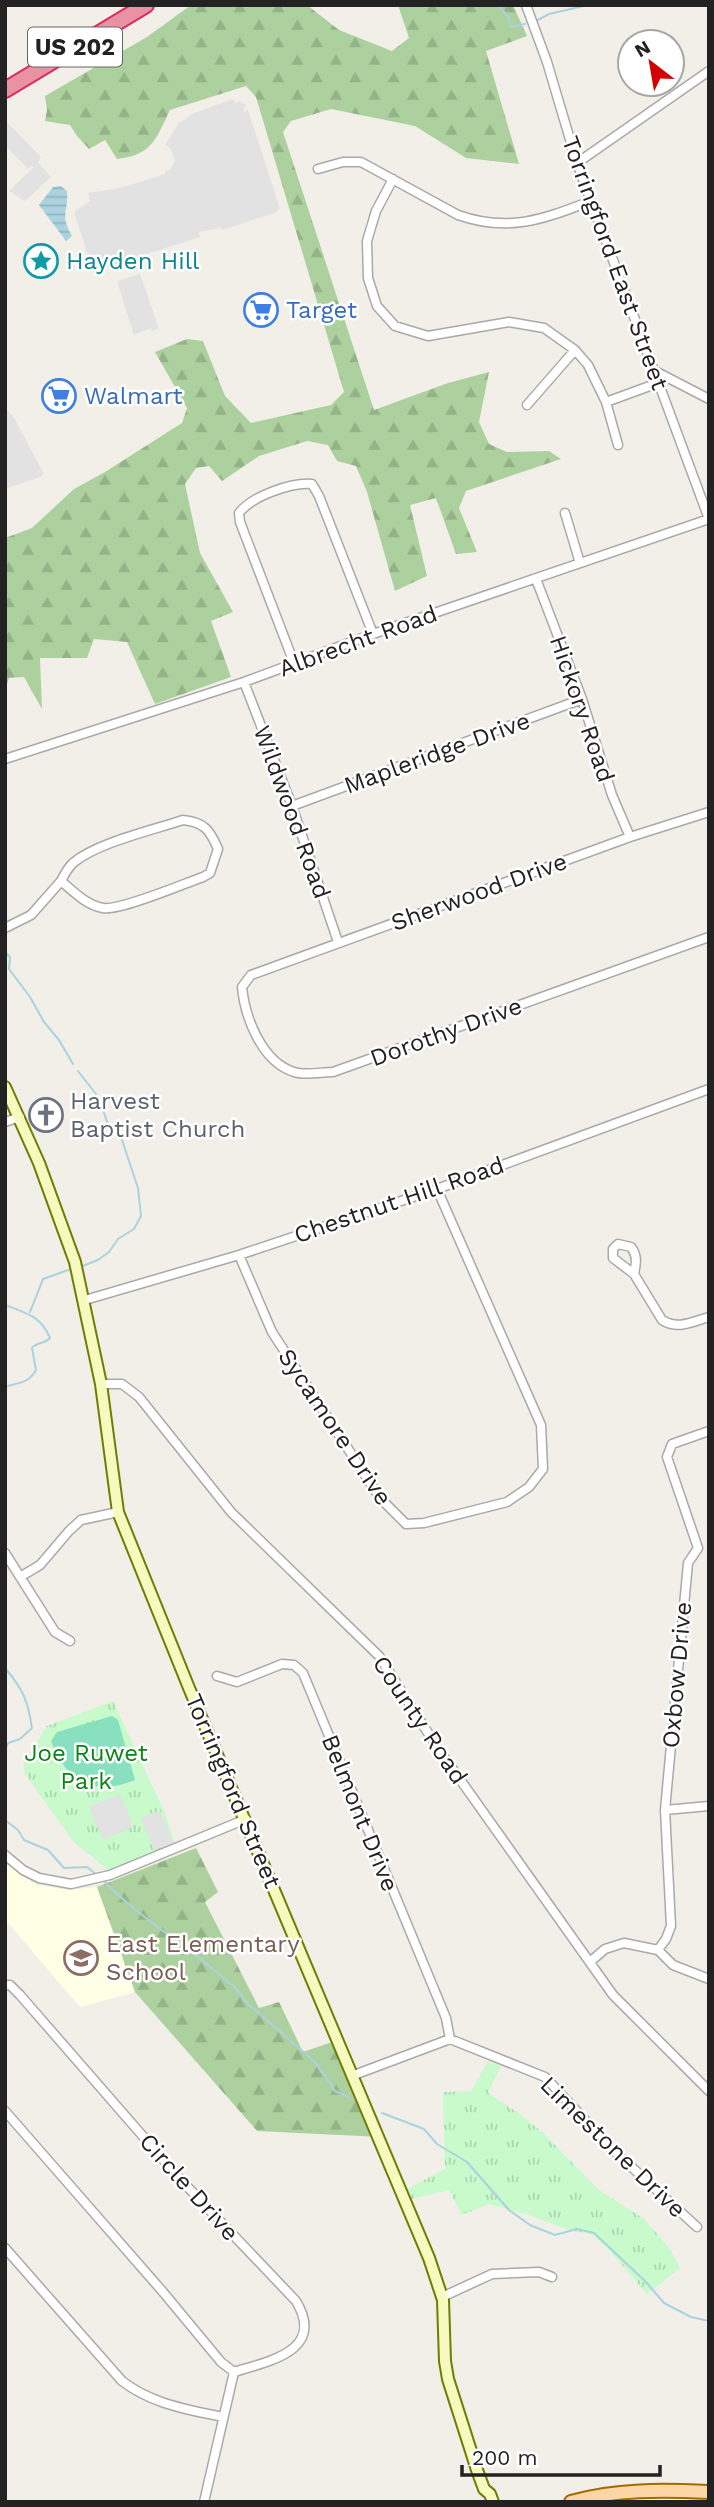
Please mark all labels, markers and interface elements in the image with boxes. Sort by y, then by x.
road number: US 202 [28,28,122,66]
north arrow [616,28,686,98]
text: N [631,35,654,62]
street label: Torringford East Street [556,132,674,394]
place icon: Hayden Hill [22,242,60,280]
place label: Hayden Hill [66,247,200,275]
supermarket icon: Target [242,291,280,329]
place label: Target [286,296,357,324]
supermarket icon: Walmart [40,377,78,415]
place label: Walmart [84,382,183,410]
street label: Albrecht Road [275,599,441,683]
street label: Hickory Road [544,632,620,786]
street label: Mapleridge Drive [340,706,534,800]
street label: Wildwood Road [248,722,336,902]
street label: Sherwood Drive [387,847,571,937]
street label: Dorothy Drive [366,992,526,1072]
place label: Harvest Baptist Church [70,1087,245,1143]
church icon: Harvest Baptist Church [27,1096,65,1134]
street label: Chestnut Hill Road [290,1151,508,1249]
street label: Sycamore Drive [272,1343,398,1511]
street label: Oxbow Drive [657,1601,697,1749]
street label: County Road [367,1650,473,1790]
street label: Torringford Street [179,1690,287,1892]
street label: Belmont Drive [316,1730,404,1896]
park label: Joe Ruwet Park [24,1739,148,1795]
place label: East Elementary School [106,1930,300,1986]
school or university icon: East Elementary School [62,1939,100,1977]
street label: Limestone Drive [535,2071,691,2223]
street label: Circle Drive [134,2128,244,2246]
scale bar [462,2434,660,2478]
text: 200 m [472,2445,538,2470]

